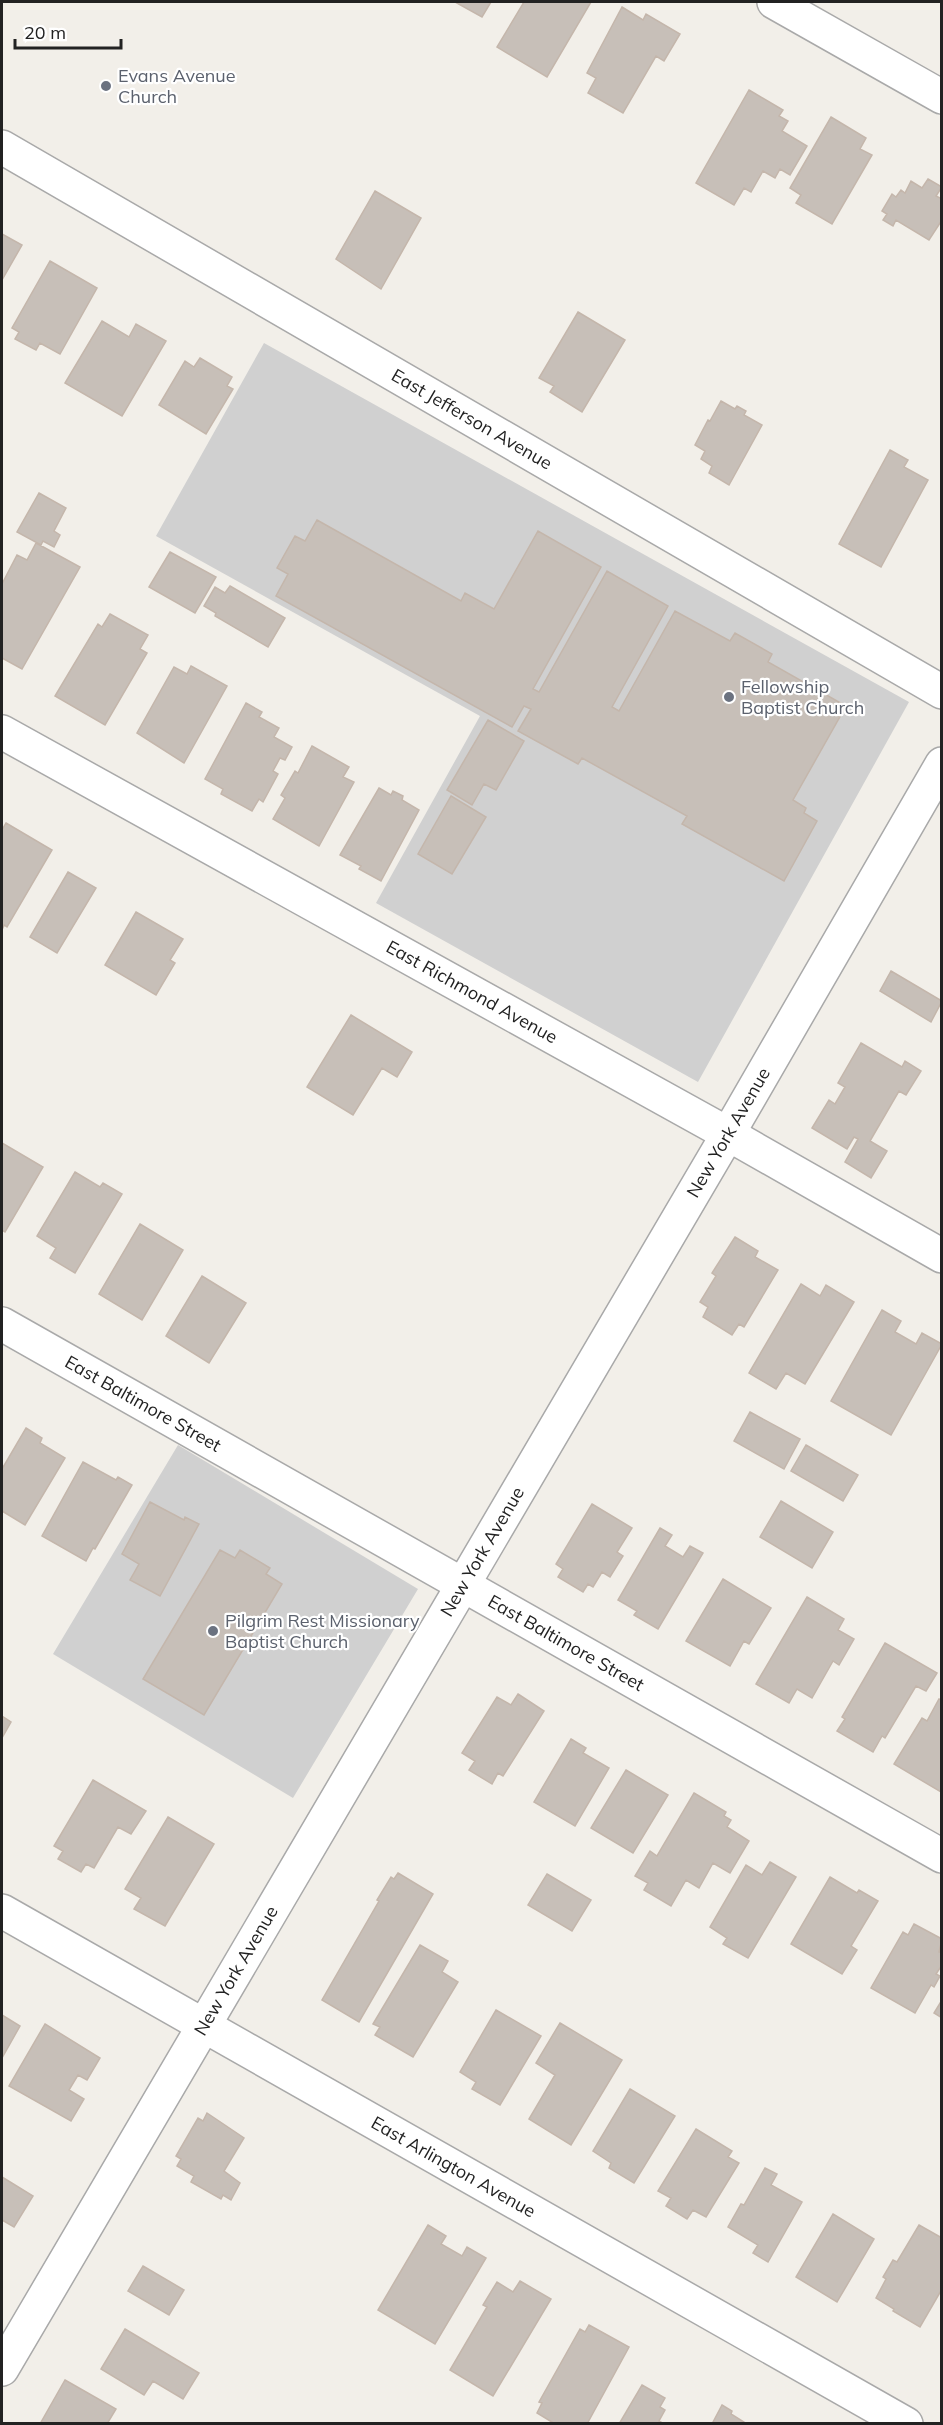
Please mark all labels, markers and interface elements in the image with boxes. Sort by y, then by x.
scale bar [15,12,122,50]
text: 20 m [24,21,66,44]
place label: Evans Avenue Church [118,64,235,108]
marker: Evans Avenue Church [99,79,113,93]
street label: East Jefferson Avenue [388,363,556,475]
place label: Fellowship Baptist Church [741,675,864,719]
marker: Fellowship Baptist Church [722,690,736,704]
street label: East Richmond Avenue [382,935,562,1048]
street label: New York Avenue [681,1063,775,1202]
street label: East Baltimore Street [61,1350,225,1457]
street label: New York Avenue [435,1482,529,1621]
street label: East Baltimore Street [484,1589,648,1696]
place label: Pilgrim Rest Missionary Baptist Church [225,1609,420,1653]
marker: Pilgrim Rest Missionary Baptist Church [206,1624,220,1638]
street label: New York Avenue [189,1901,283,2039]
street label: East Arlington Avenue [367,2111,540,2222]

